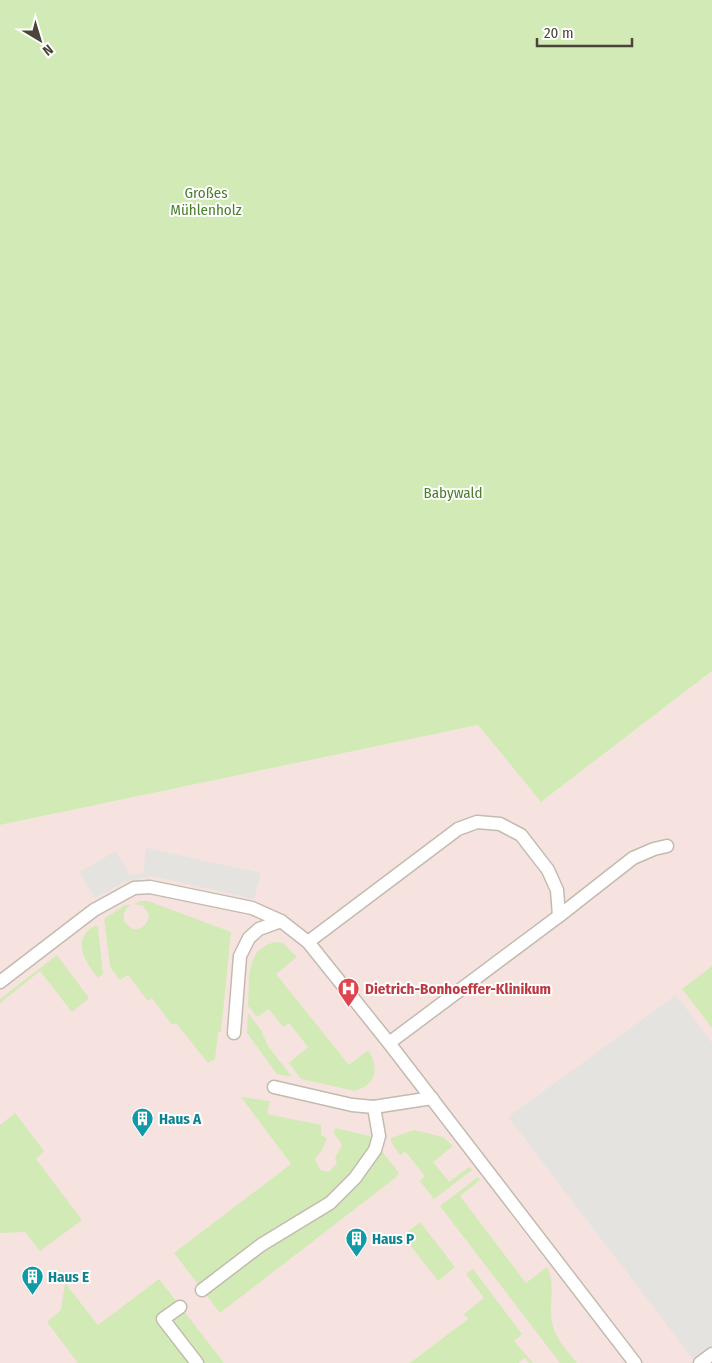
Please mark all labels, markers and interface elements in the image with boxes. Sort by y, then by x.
north arrow [15,15,65,65]
scale bar [537,15,632,47]
text: 20 m [544,24,574,42]
text: N [39,41,56,59]
park label: Großes Mühlenholz [170,184,242,219]
park label: Babywald [424,484,482,502]
hospital icon: Dietrich-Bonhoeffer-Klinikum [337,977,361,1008]
place label: Dietrich-Bonhoeffer-Klinikum [365,980,551,998]
building icon: Haus A [131,1107,155,1138]
place label: Haus A [159,1110,202,1128]
building icon: Haus P [344,1227,368,1258]
place label: Haus P [372,1230,414,1248]
building icon: Haus E [20,1265,44,1296]
place label: Haus E [48,1268,89,1286]

